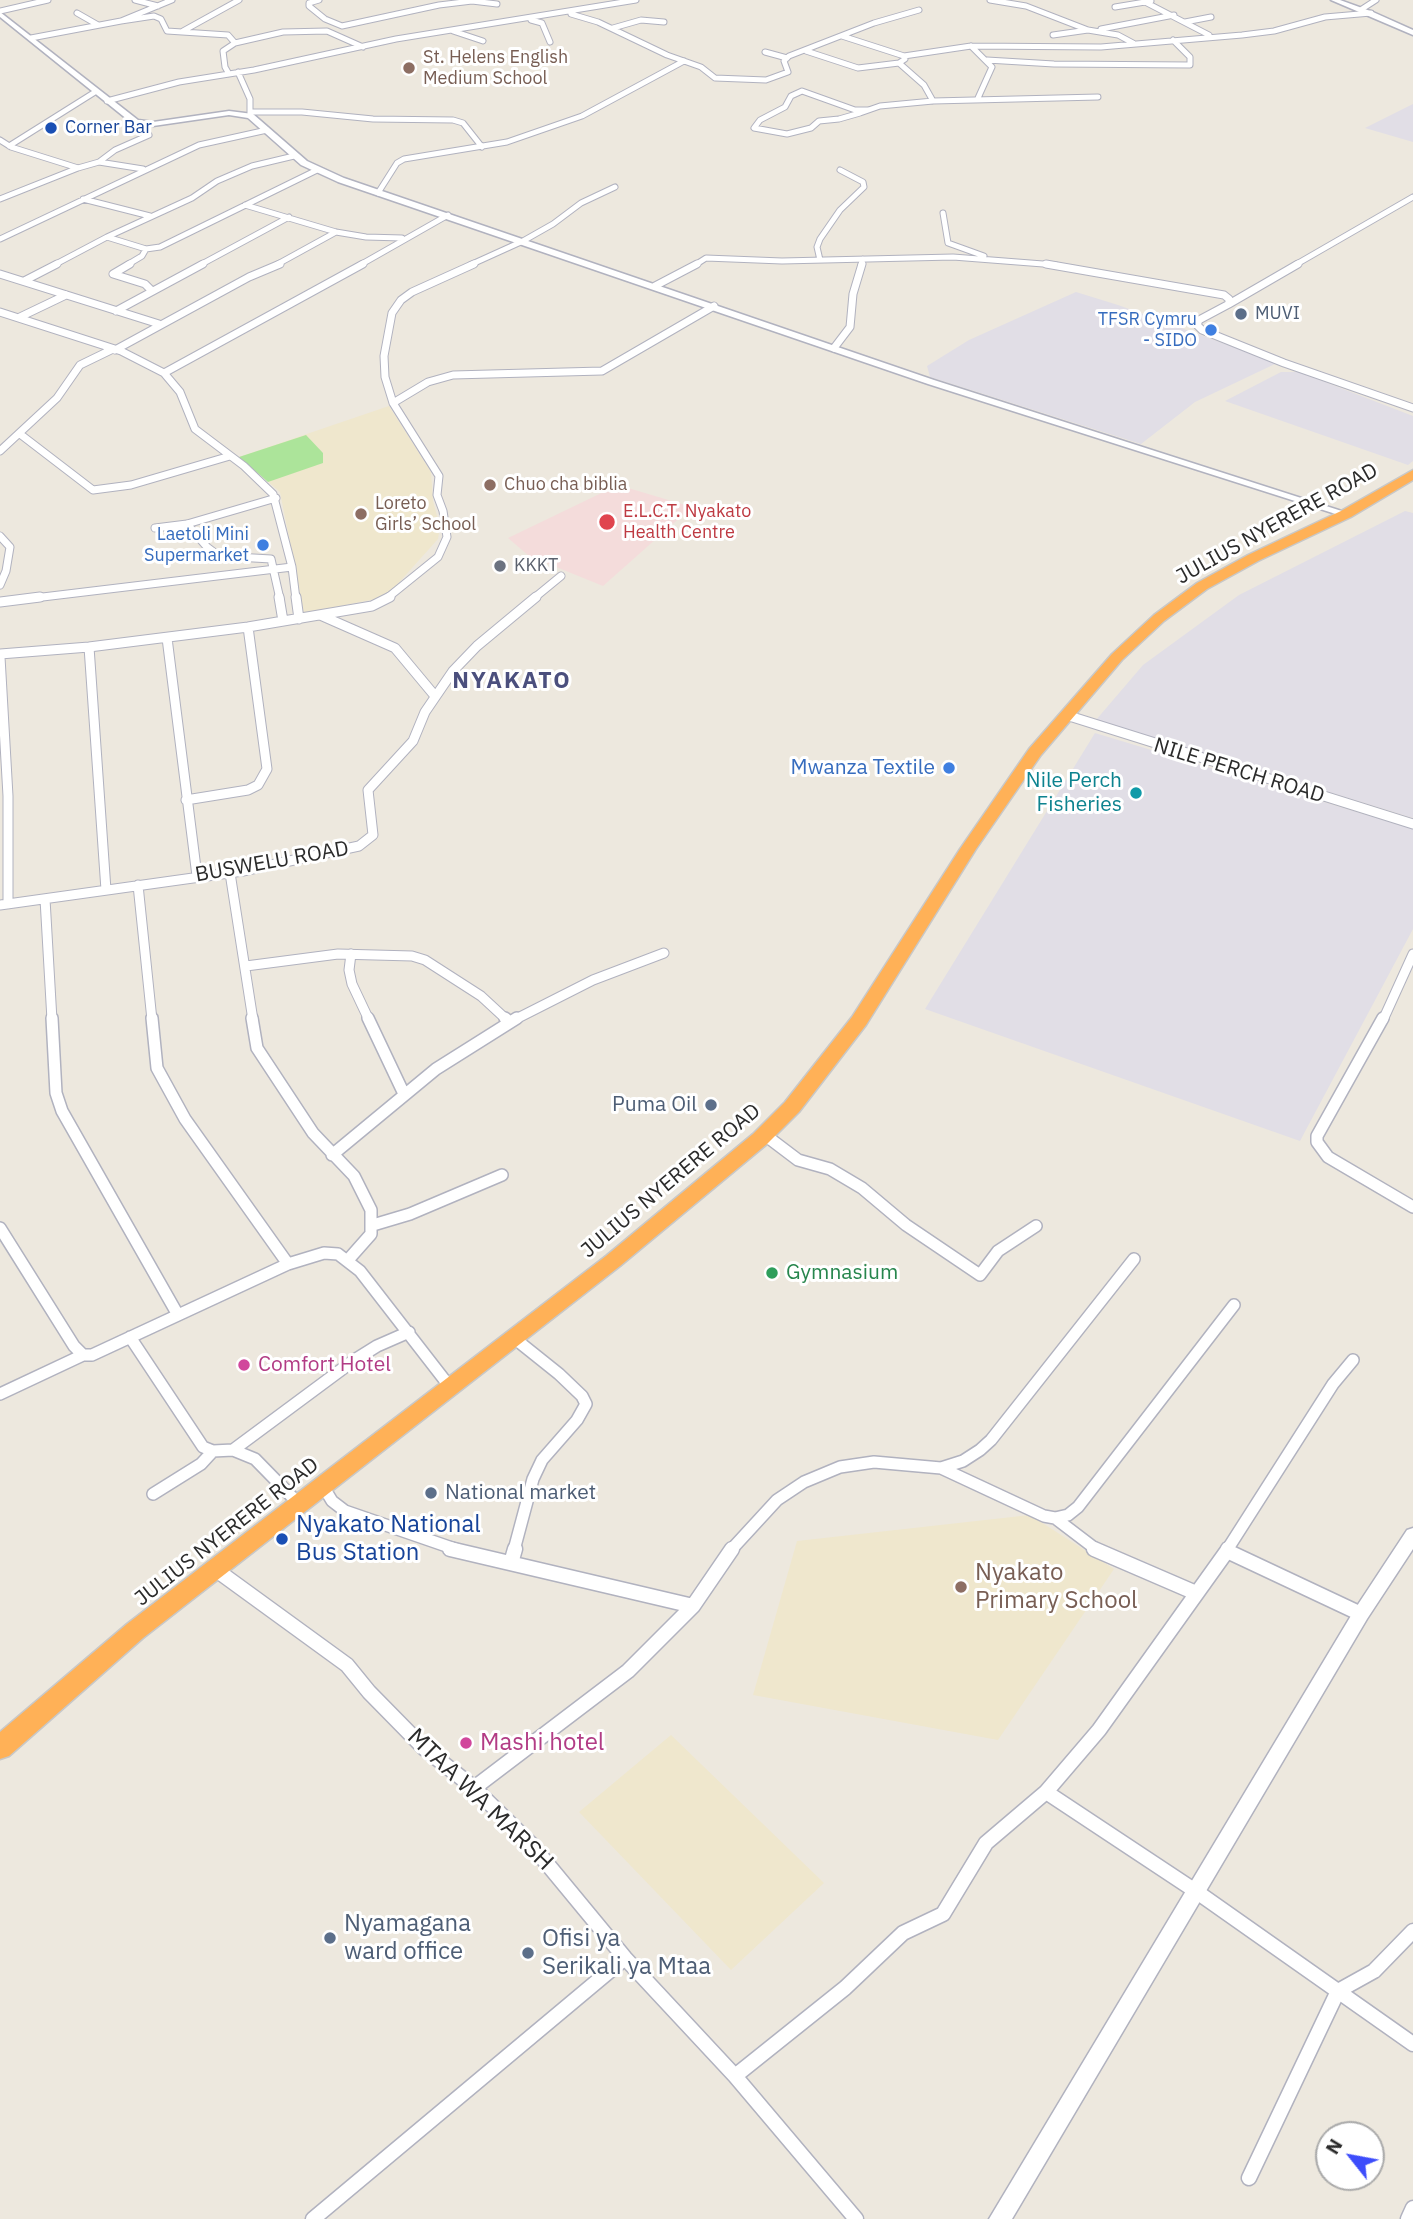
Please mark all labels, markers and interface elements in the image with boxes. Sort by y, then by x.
place label: St. Helens English Medium School [423,47,568,90]
marker: St. Helens English Medium School [401,60,417,76]
place label: Corner Bar [65,117,152,139]
marker: Corner Bar [43,120,59,136]
place label: MUVI [1255,303,1300,325]
marker: MUVI [1233,306,1249,322]
place label: TFSR Cymru - SIDO [1098,309,1197,352]
marker: TFSR Cymru - SIDO [1203,322,1219,338]
street label: JULIUS NYERERE ROAD [1172,458,1382,590]
place label: Chuo cha biblia [504,474,627,496]
marker: Chuo cha biblia [482,477,498,493]
place label: Loreto Girls’ School [375,493,476,536]
place label: E.L.C.T. Nyakato Health Centre [623,501,751,544]
marker: Loreto Girls’ School [353,506,369,522]
marker: E.L.C.T. Nyakato Health Centre [597,512,617,532]
place label: Laetoli Mini Supermarket [144,524,249,566]
marker: Laetoli Mini Supermarket [255,537,271,553]
place label: KKKT [514,555,558,577]
marker: KKKT [492,558,508,574]
district label: NYAKATO [453,667,571,695]
street label: NILE PERCH ROAD [1151,733,1327,809]
place label: Mwanza Textile [791,755,935,781]
marker: Mwanza Textile [941,760,957,776]
place label: Nile Perch Fisheries [1026,768,1122,818]
marker: Nile Perch Fisheries [1128,785,1144,801]
street label: BUSWELU ROAD [193,836,351,888]
place label: Puma Oil [612,1092,697,1118]
marker: Puma Oil [703,1097,719,1113]
street label: JULIUS NYERERE ROAD [576,1099,766,1263]
place label: Gymnasium [786,1260,898,1286]
marker: Gymnasium [764,1265,780,1281]
place label: Comfort Hotel [258,1352,391,1378]
marker: Comfort Hotel [236,1357,252,1373]
street label: JULIUS NYERERE ROAD [130,1452,324,1612]
place label: National market [445,1480,596,1506]
marker: National market [423,1485,439,1501]
place label: Nyakato National Bus Station [296,1511,481,1567]
marker: Nyakato National Bus Station [274,1531,290,1547]
place label: Nyakato Primary School [975,1559,1138,1615]
marker: Nyakato Primary School [953,1579,969,1595]
street label: MTAA WA MARSH [401,1723,559,1877]
place label: Mashi hotel [480,1729,604,1757]
marker: Mashi hotel [458,1735,474,1751]
place label: Nyamagana ward office [344,1910,471,1966]
place label: Ofisi ya Serikali ya Mtaa [542,1925,711,1981]
marker: Nyamagana ward office [322,1930,338,1946]
marker: Ofisi ya Serikali ya Mtaa [520,1945,536,1961]
north arrow [1315,2121,1385,2191]
text: N [1320,2134,1348,2158]

